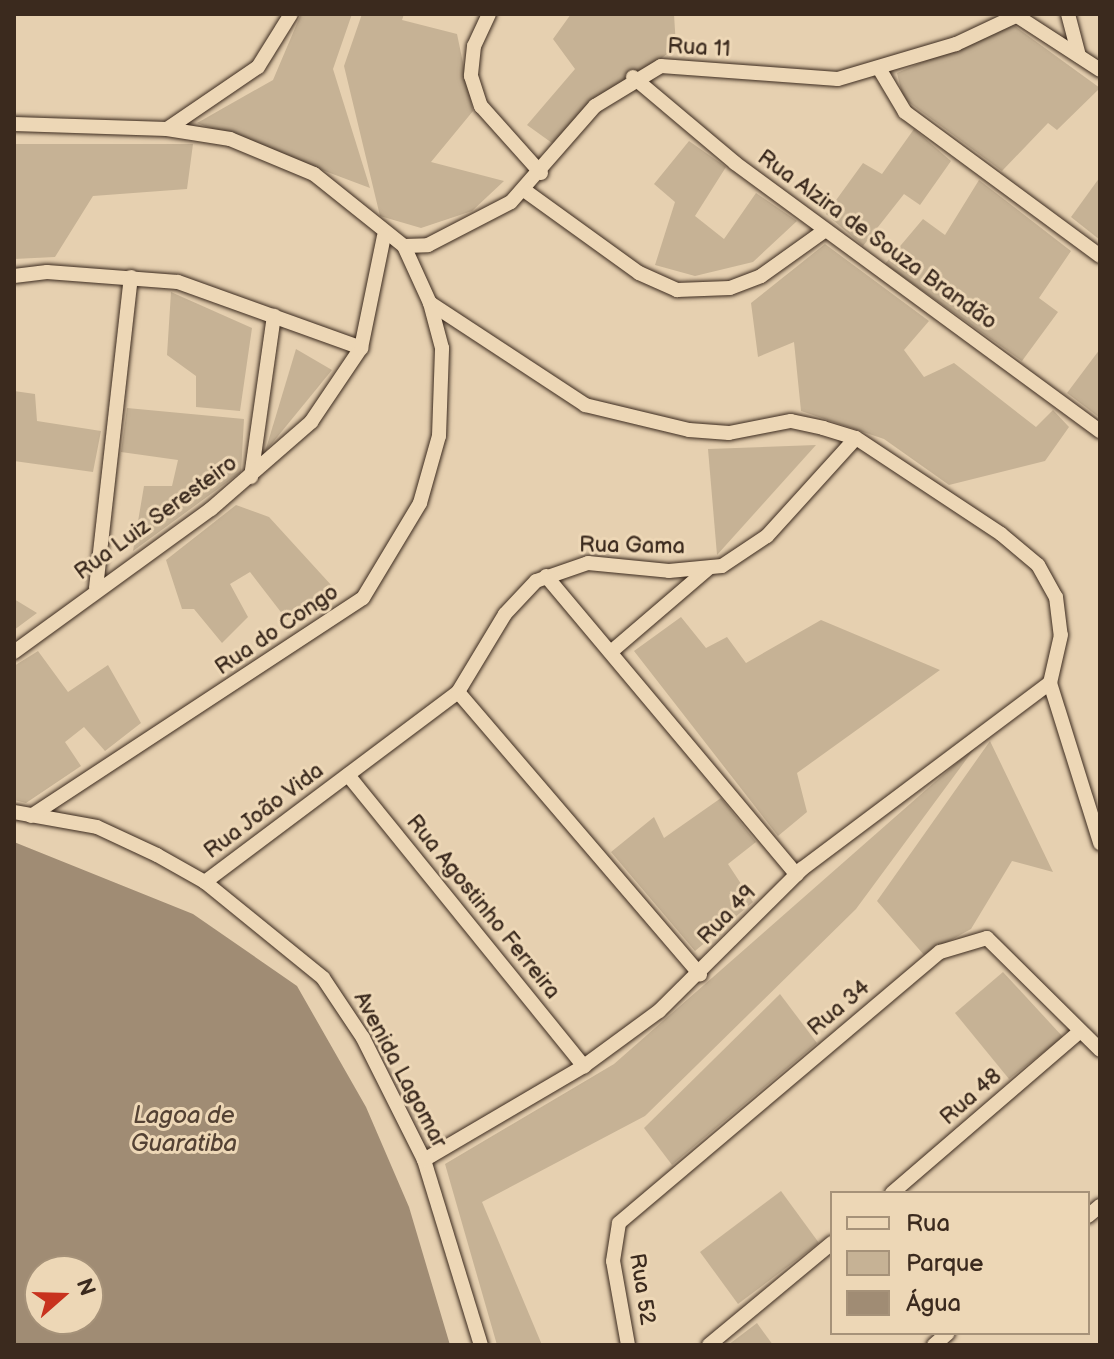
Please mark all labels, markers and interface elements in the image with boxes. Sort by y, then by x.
street label: Rua 11 [667,33,731,63]
street label: Rua Alzira de Souza Brandão [752,144,1002,336]
street label: Rua Luiz Seresteiro [69,450,243,586]
street label: Rua Gama [579,532,685,560]
street label: Rua do Congo [210,579,344,681]
street label: Rua João Vida [198,757,330,865]
street label: Rua Agostinho Ferreira [401,810,565,1004]
street label: Rua 49 [692,880,762,950]
street label: Rua 34 [802,974,876,1042]
street label: Avenida Lagomar [348,987,452,1153]
street label: Rua 48 [935,1063,1007,1131]
water label: Lagoa de Guaratiba [131,1102,237,1158]
legend [830,1191,1090,1335]
text: Rua [906,1209,950,1238]
text: Parque [906,1249,984,1278]
street label: Rua 52 [623,1251,661,1327]
north arrow [24,1255,104,1335]
text: N [70,1275,101,1300]
text: Água [906,1289,961,1318]

